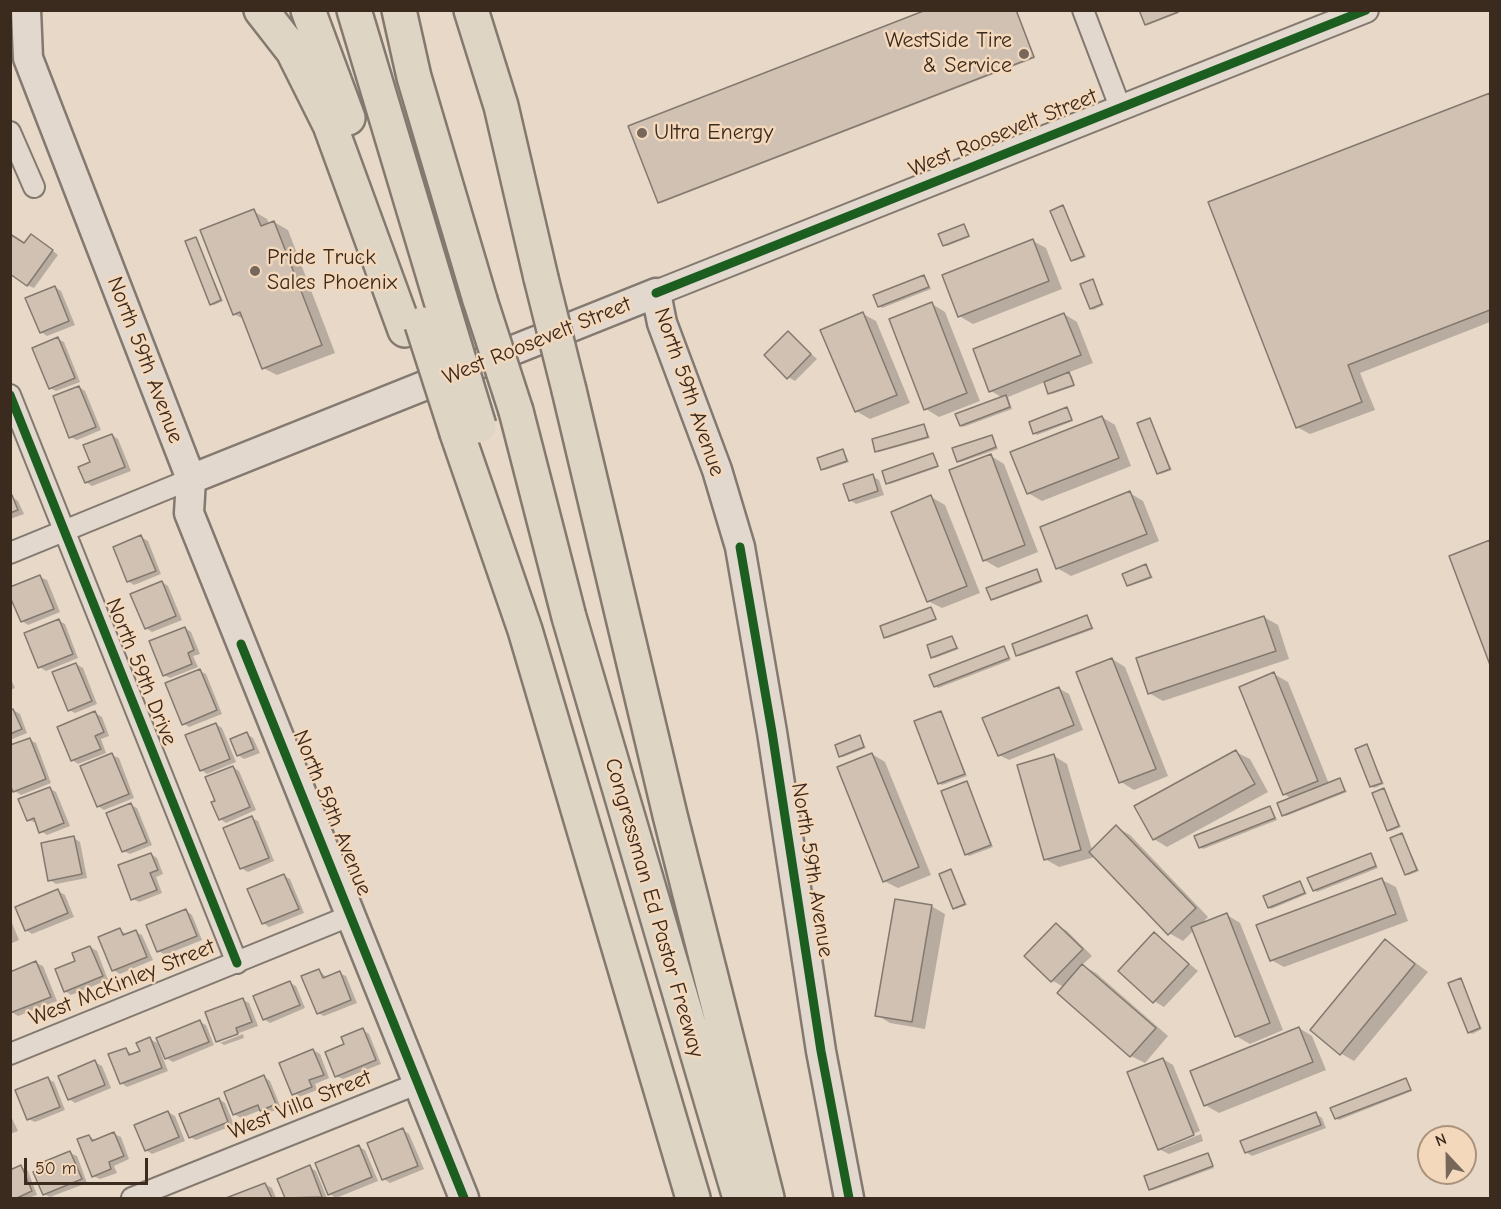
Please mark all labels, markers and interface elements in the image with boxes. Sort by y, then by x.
place label: WestSide Tire & Service [885,28,1012,80]
marker: WestSide Tire & Service [1017,47,1031,61]
street label: West Roosevelt Street [905,83,1101,183]
place label: Ultra Energy [654,120,773,146]
marker: Ultra Energy [635,126,649,140]
place label: Pride Truck Sales Phoenix [267,245,397,296]
marker: Pride Truck Sales Phoenix [248,264,262,278]
street label: North 59th Avenue [101,273,189,447]
street label: West Roosevelt Street [439,291,635,391]
street label: North 59th Avenue [648,304,730,480]
street label: North 59th Drive [99,594,183,750]
street label: North 59th Avenue [287,726,377,900]
street label: Congressman Ed Pastor Freeway [599,755,709,1061]
street label: North 59th Avenue [785,781,839,959]
street label: West McKinley Street [25,934,219,1032]
street label: West Villa Street [225,1064,375,1146]
north arrow [1417,1125,1477,1185]
text: N [1433,1130,1449,1150]
scale bar [27,1146,152,1184]
text: 50 m [35,1158,77,1179]

